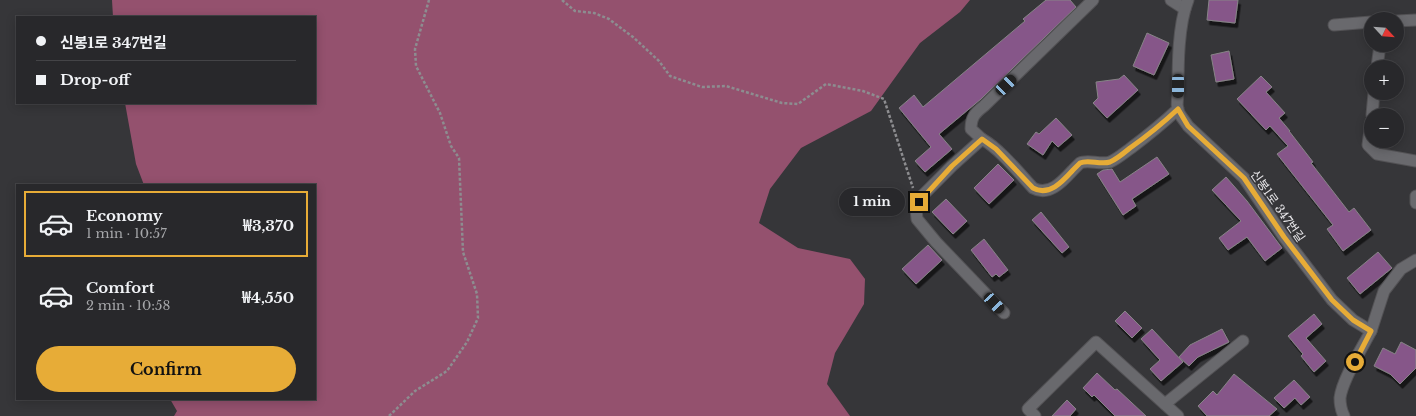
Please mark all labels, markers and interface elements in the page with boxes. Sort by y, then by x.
north arrow [1364,12,1404,52]
map controls [1364,12,1404,148]
text: 신봉1로 347번길 [60,33,167,52]
button: + [1364,60,1404,100]
text: Drop-off [60,70,130,89]
car [993,72,1019,98]
car [1172,74,1184,98]
button: − [1364,108,1404,148]
street label: 신봉1로 347번길 [1248,167,1308,245]
callout: 1 min [839,188,905,216]
text: 1 min [853,193,891,210]
route end [910,193,928,211]
icon: car [38,206,74,242]
text: Economy [86,206,163,225]
text: ₩3,370 [243,216,294,235]
text: 1 min · 10:57 [86,225,167,242]
icon: car [38,278,74,314]
text: Comfort [86,278,154,297]
text: ₩4,550 [242,288,294,307]
car [981,290,1007,316]
text: 2 min · 10:58 [86,297,170,314]
button: Confirm [36,346,296,392]
route start [1346,353,1364,371]

